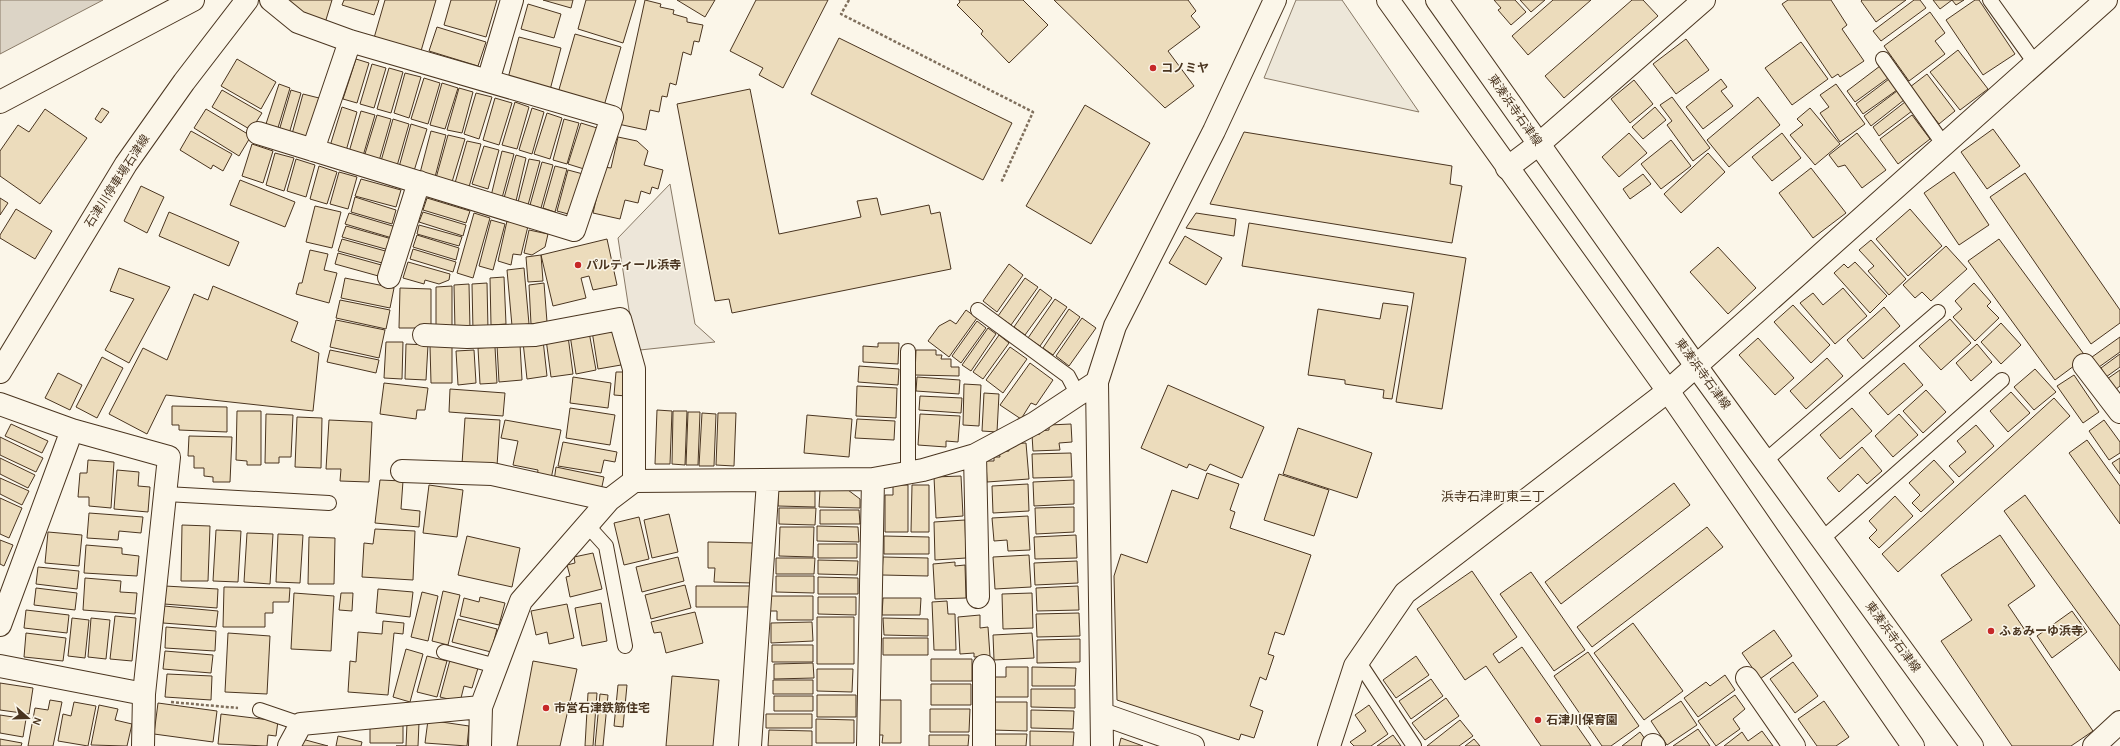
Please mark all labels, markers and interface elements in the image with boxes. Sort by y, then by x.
place label: コノミヤ [1161,61,1209,75]
marker: コノミヤ [1148,63,1158,73]
street label: 東湊浜寺石津線 [1485,72,1545,148]
street label: 石津川停車場石津線 [82,132,152,230]
place label: パルティール浜寺 [586,258,681,272]
marker: パルティール浜寺 [573,260,583,270]
street label: 東湊浜寺石津線 [1673,336,1733,412]
district label: 浜寺石津町東三丁 [1441,489,1545,504]
street label: 東湊浜寺石津線 [1863,599,1923,675]
place label: ふぁみーゆ浜寺 [1999,624,2083,638]
marker: ふぁみーゆ浜寺 [1986,626,1996,636]
north arrow [8,698,48,738]
place label: 市営石津鉄筋住宅 [554,701,650,715]
marker: 市営石津鉄筋住宅 [541,703,551,713]
place label: 石津川保育園 [1546,713,1618,727]
text: N [29,715,44,727]
marker: 石津川保育園 [1533,715,1543,725]

